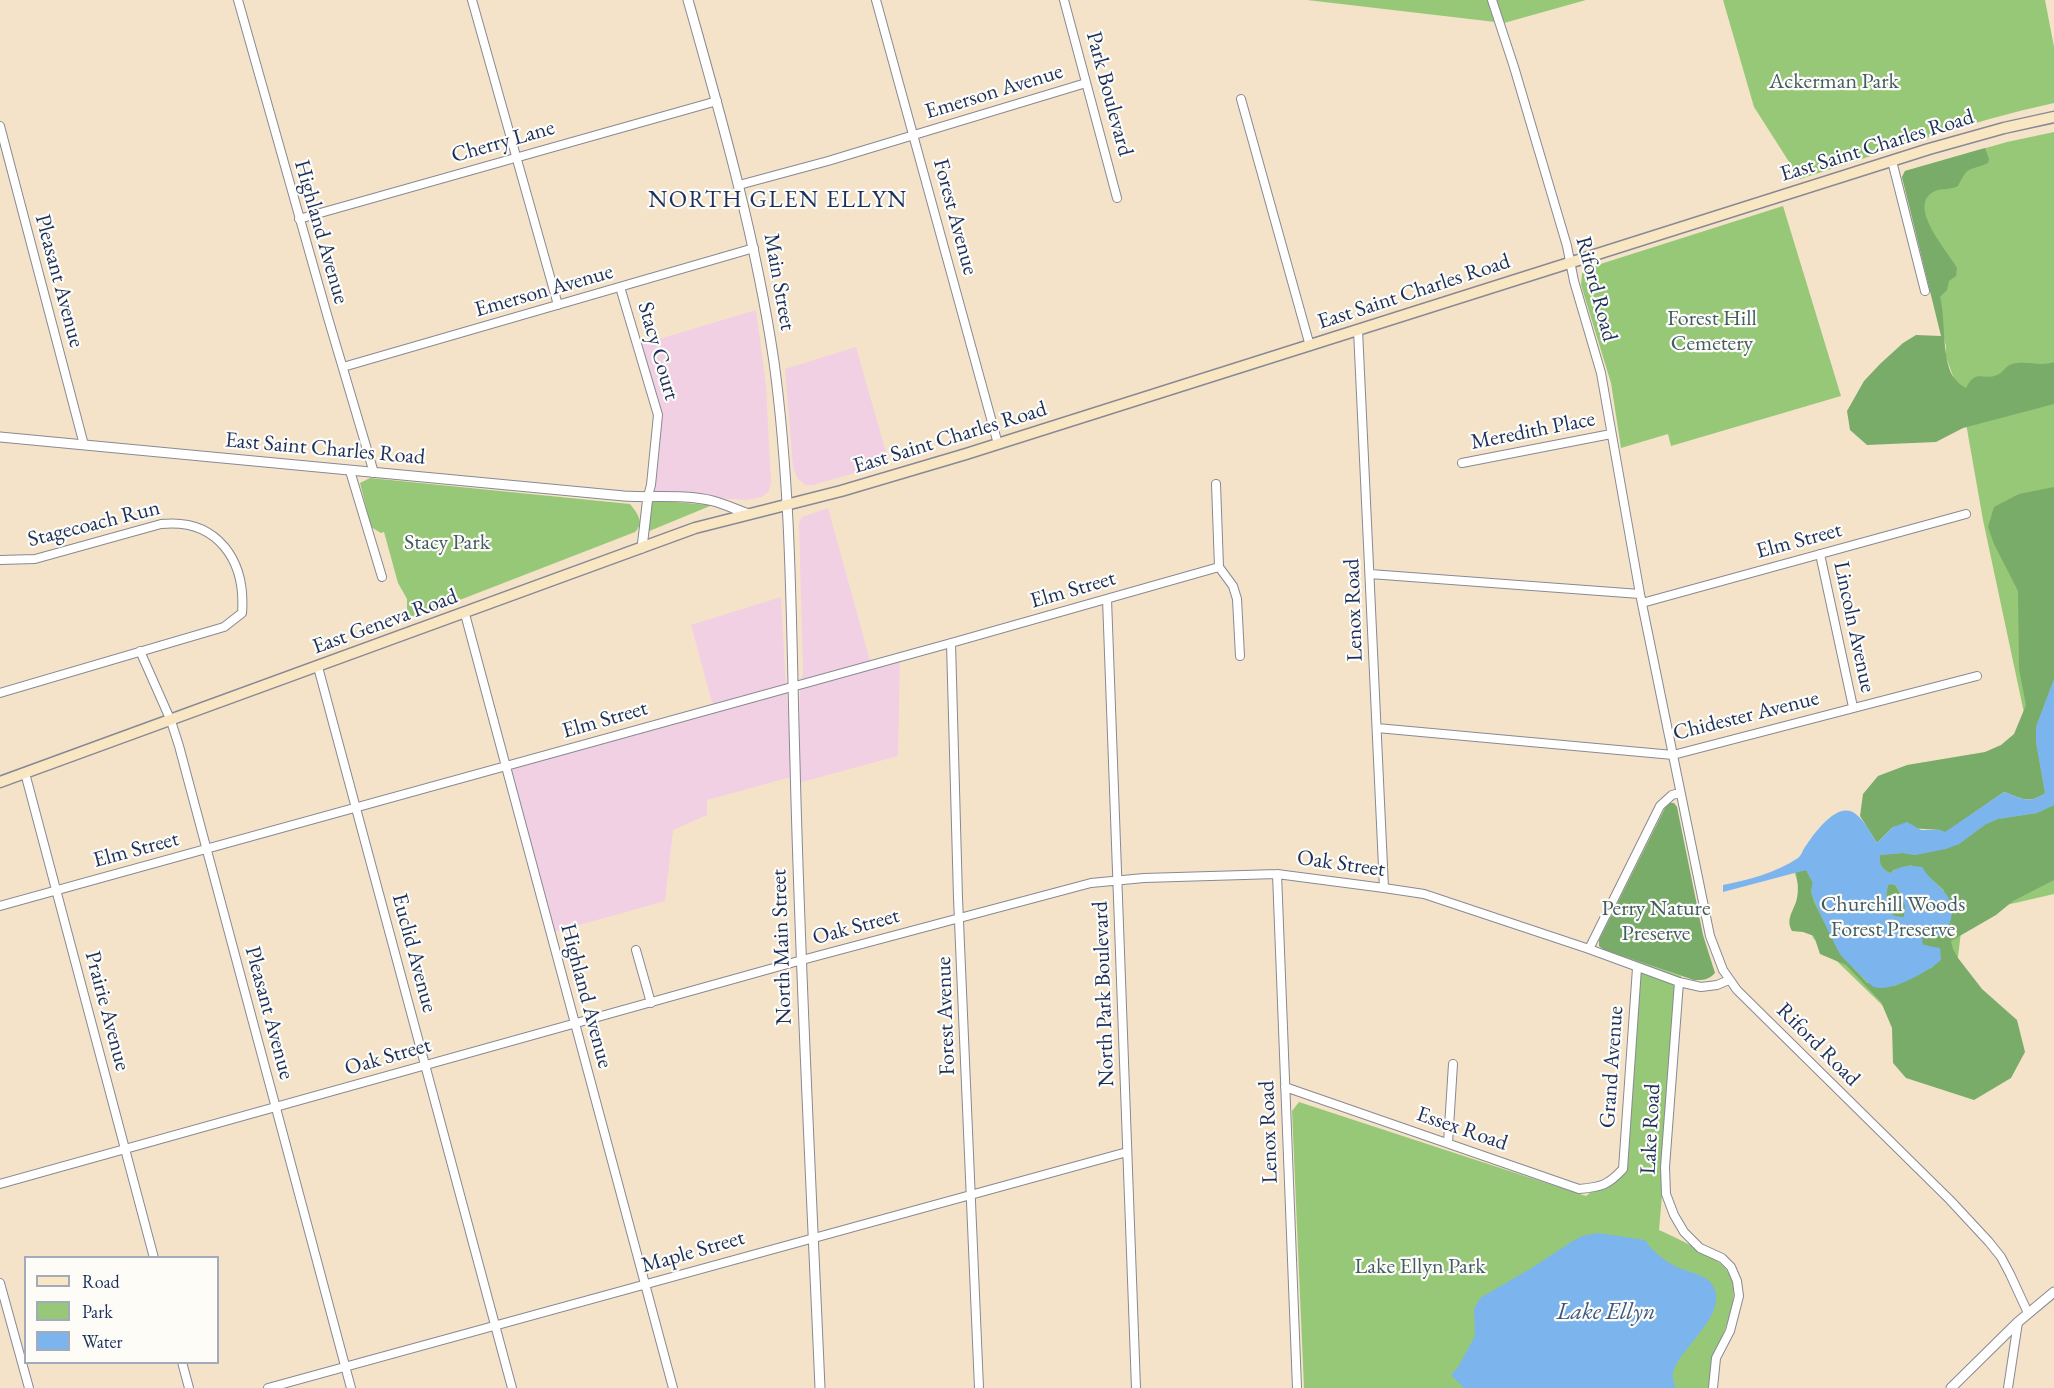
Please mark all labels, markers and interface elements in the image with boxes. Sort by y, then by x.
street label: Park Boulevard [1080,29,1138,159]
street label: Emerson Avenue [922,59,1066,125]
park label: Ackerman Park [1769,69,1899,95]
street label: East Saint Charles Road [1777,104,1977,188]
street label: Cherry Lane [448,115,558,169]
street label: Forest Avenue [927,156,983,278]
street label: Highland Avenue [288,157,354,307]
district label: NORTH GLEN ELLYN [648,186,908,214]
street label: Pleasant Avenue [29,212,89,350]
street label: Main Street [758,232,800,332]
street label: Riford Road [1569,234,1623,344]
street label: East Saint Charles Road [1314,248,1514,336]
street label: Emerson Avenue [472,259,616,323]
street label: Stacy Court [631,299,685,403]
park label: Forest Hill Cemetery [1667,306,1757,358]
street label: East Saint Charles Road [850,396,1050,480]
street label: Meredith Place [1469,406,1597,456]
street label: East Saint Charles Road [224,427,426,471]
street label: Stagecoach Run [25,495,163,553]
street label: Elm Street [1753,517,1845,565]
park label: Stacy Park [404,530,490,556]
street label: Lenox Road [1339,558,1369,662]
street label: Lincoln Avenue [1827,559,1881,695]
street label: Elm Street [1027,565,1119,615]
street label: East Geneva Road [309,584,461,660]
street label: Chidester Avenue [1670,685,1822,747]
street label: Elm Street [559,695,651,745]
street label: Elm Street [90,826,182,874]
street label: Oak Street [1295,845,1387,883]
street label: North Main Street [766,868,798,1026]
street label: Euclid Avenue [385,891,443,1015]
park label: Churchill Woods Forest Preserve [1821,892,1965,944]
park label: Perry Nature Preserve [1602,896,1710,948]
street label: North Park Boulevard [1088,901,1120,1087]
street label: Oak Street [810,903,902,951]
street label: Highland Avenue [554,921,618,1071]
street label: Pleasant Avenue [239,944,299,1082]
street label: Prairie Avenue [78,948,136,1074]
street label: Forest Avenue [931,956,961,1076]
street label: Riford Road [1771,998,1865,1092]
street label: Grand Avenue [1595,1005,1629,1129]
street label: Oak Street [342,1032,434,1082]
street label: Lenox Road [1254,1080,1284,1184]
street label: Lake Road [1635,1083,1667,1175]
street label: Essex Road [1413,1101,1511,1157]
street label: Maple Street [638,1225,748,1279]
park label: Lake Ellyn Park [1354,1254,1486,1280]
legend [24,1256,219,1364]
text: Road [82,1270,120,1293]
water label: Lake Ellyn [1557,1298,1655,1326]
text: Park [82,1300,113,1323]
text: Water [82,1330,123,1353]

